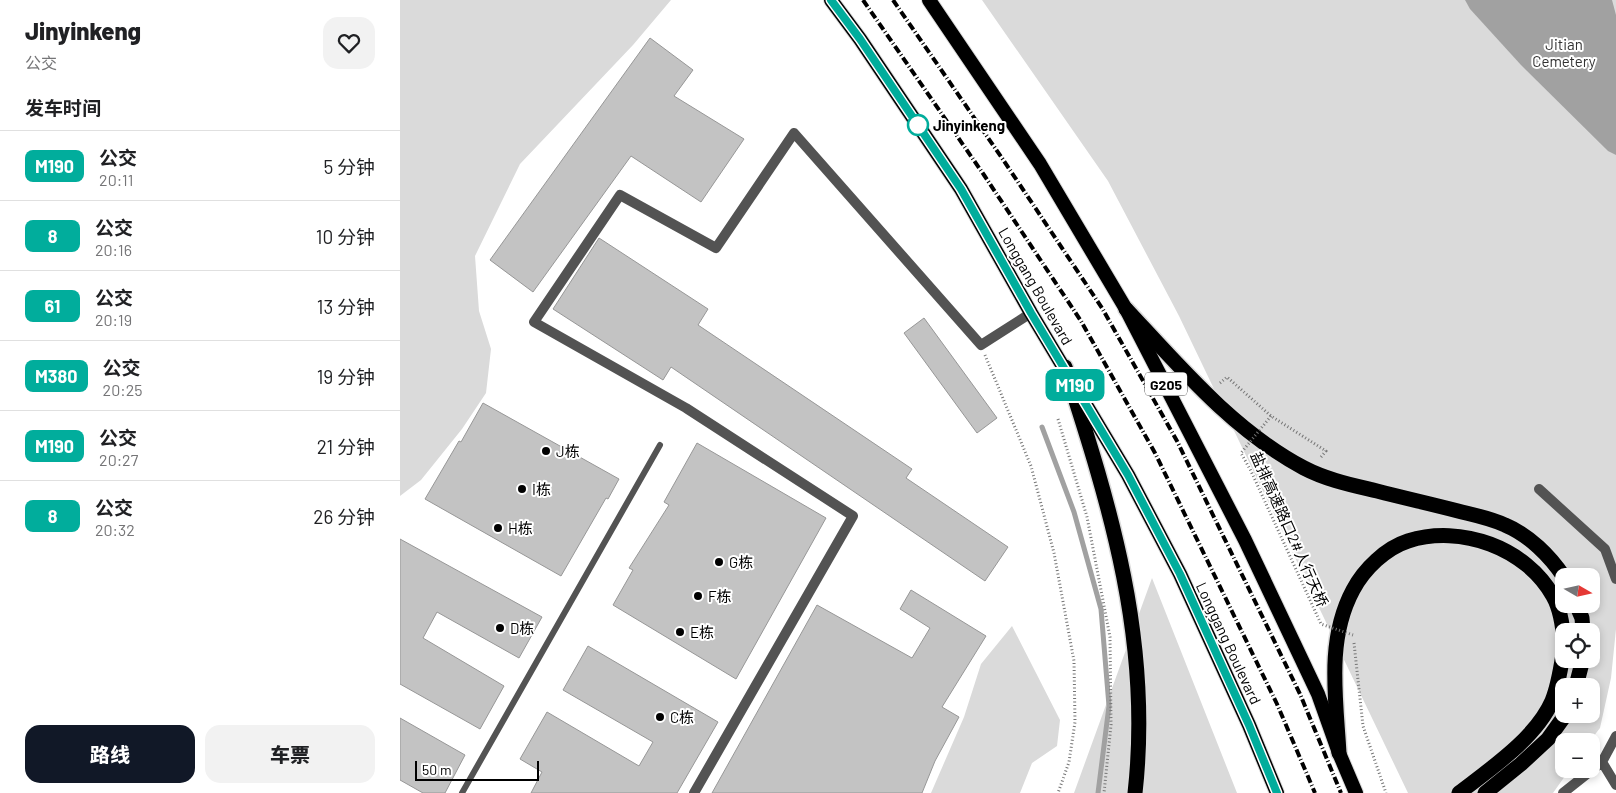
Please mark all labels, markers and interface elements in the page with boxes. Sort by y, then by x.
text: Jinyinkeng [25,16,141,45]
button: heart [323,17,375,69]
park label: Jitian Cemetery [1532,35,1596,70]
text: 公交 [25,53,57,72]
text: 发车时间 [25,96,101,119]
marker: Jinyinkeng [907,114,929,136]
place label: Jinyinkeng [933,116,1005,134]
text: 公交 [99,146,137,169]
text: M190 [35,155,74,177]
text: 5 分钟 [323,155,375,178]
text: 20:11 [99,170,133,189]
text: 公交 [95,216,133,239]
street label: Longgang Boulevard [995,224,1077,348]
text: 8 [48,225,57,247]
text: 10 分钟 [316,225,375,248]
text: 20:16 [95,240,132,259]
text: 公交 [95,286,133,309]
text: 61 [45,295,60,317]
text: 13 分钟 [317,295,375,318]
text: 20:19 [95,310,132,329]
text: 公交 [103,356,141,379]
text: M380 [35,365,78,387]
text: 19 分钟 [317,365,375,388]
line badge: M190 [1040,369,1110,401]
road number: G205 [1145,372,1187,396]
text: M190 [1055,374,1095,396]
text: 20:25 [103,380,142,399]
text: 公交 [99,426,137,449]
text: M190 [35,435,74,457]
text: 21 分钟 [317,435,375,458]
place label: J栋 [556,442,580,460]
marker: J栋 [540,445,552,457]
street label: 盐排高速路口2#人行天桥 [1248,449,1332,609]
text: 20:27 [99,450,138,469]
place label: I栋 [532,480,551,498]
marker: I栋 [516,483,528,495]
text: 公交 [95,496,133,519]
text: 8 [48,505,57,527]
text: 26 分钟 [313,505,375,528]
place label: H栋 [508,519,533,537]
text: 20:32 [95,520,135,539]
marker: H栋 [492,522,504,534]
place label: G栋 [729,553,753,571]
marker: G栋 [713,556,725,568]
north arrow [1555,568,1600,612]
map controls [1555,568,1600,778]
street label: Longgang Boulevard [1193,579,1265,707]
place label: F栋 [708,587,732,605]
marker: F栋 [692,590,704,602]
place label: D栋 [510,619,534,637]
marker: D栋 [494,622,506,634]
place label: E栋 [690,623,714,641]
button: locate [1555,623,1600,668]
marker: E栋 [674,626,686,638]
button: + [1555,678,1600,723]
place label: C栋 [670,708,694,726]
marker: C栋 [654,711,666,723]
button: 路线 [25,725,195,783]
button: 车票 [205,725,375,783]
button: − [1555,733,1600,778]
scale bar [415,758,539,781]
text: 50 m [422,761,451,778]

